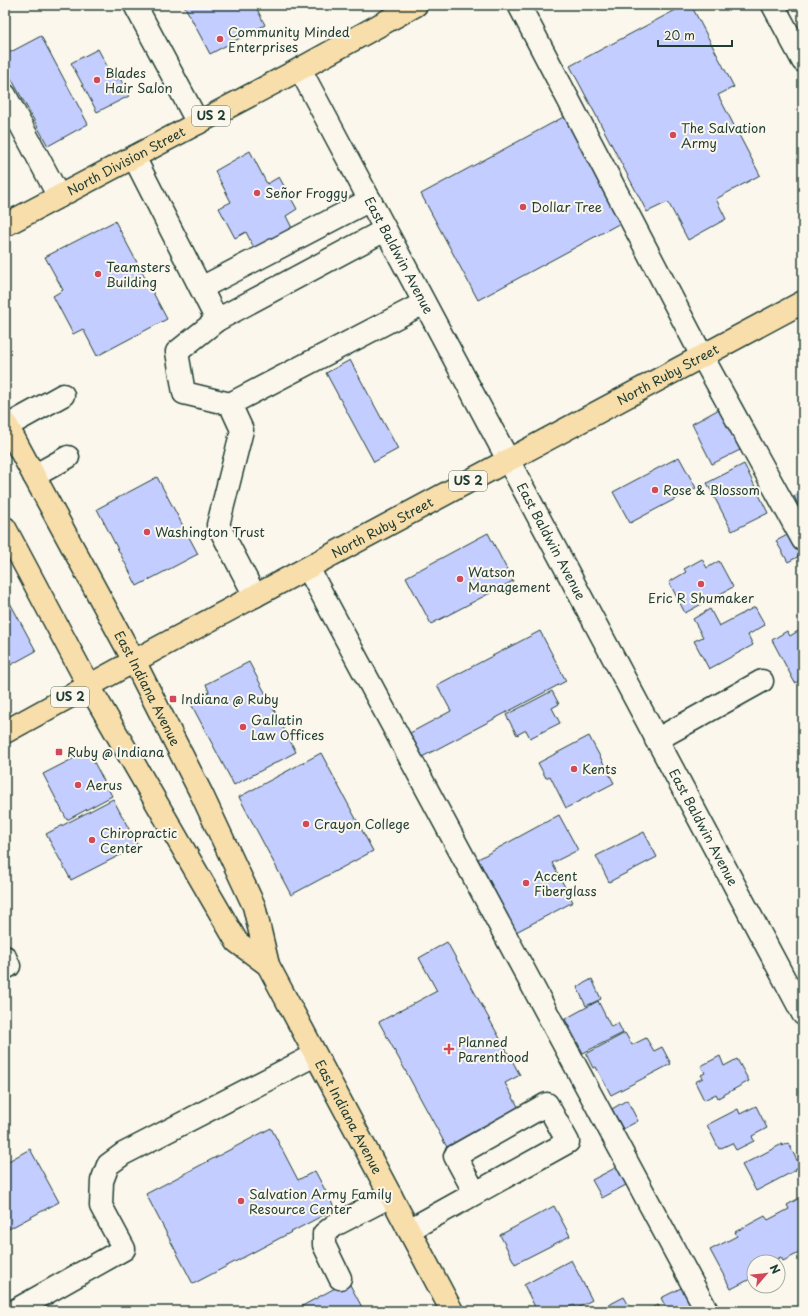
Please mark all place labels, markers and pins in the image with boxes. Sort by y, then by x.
place label: Community Minded Enterprises [228,22,350,56]
marker: Community Minded Enterprises [215,34,225,44]
place label: Blades Hair Salon [105,63,173,97]
marker: Blades Hair Salon [92,75,102,85]
place label: The Salvation Army [681,118,766,152]
marker: The Salvation Army [668,130,678,140]
place label: Señor Froggy [265,183,348,202]
marker: Señor Froggy [252,188,262,198]
place label: Dollar Tree [531,197,602,216]
marker: Dollar Tree [518,202,528,212]
place label: Teamsters Building [106,257,170,291]
marker: Teamsters Building [93,269,103,279]
place label: Rose & Blossom [663,480,760,499]
marker: Rose & Blossom [650,485,660,495]
place label: Washington Trust [155,522,265,541]
marker: Washington Trust [142,527,152,537]
place label: Watson Management [468,562,551,596]
marker: Watson Management [455,574,465,584]
marker: Eric R Shumaker [696,579,706,589]
place label: Eric R Shumaker [648,588,755,607]
place label: Indiana @ Ruby [181,689,279,708]
marker: Indiana @ Ruby [168,694,178,704]
place label: Gallatin Law Offices [251,710,324,744]
marker: Gallatin Law Offices [238,722,248,732]
place label: Ruby @ Indiana [67,742,165,761]
marker: Ruby @ Indiana [54,747,64,757]
place label: Kents [582,759,617,778]
marker: Kents [569,764,579,774]
place label: Aerus [86,775,122,794]
marker: Aerus [73,780,83,790]
place label: Crayon College [314,814,410,833]
marker: Crayon College [301,819,311,829]
place label: Chiropractic Center [100,823,177,857]
marker: Chiropractic Center [87,835,97,845]
place label: Accent Fiberglass [534,866,597,900]
marker: Accent Fiberglass [521,878,531,888]
place label: Planned Parenthood [458,1032,529,1066]
marker: Planned Parenthood [443,1043,455,1055]
place label: Salvation Army Family Resource Center [249,1184,392,1218]
marker: Salvation Army Family Resource Center [236,1196,246,1206]

